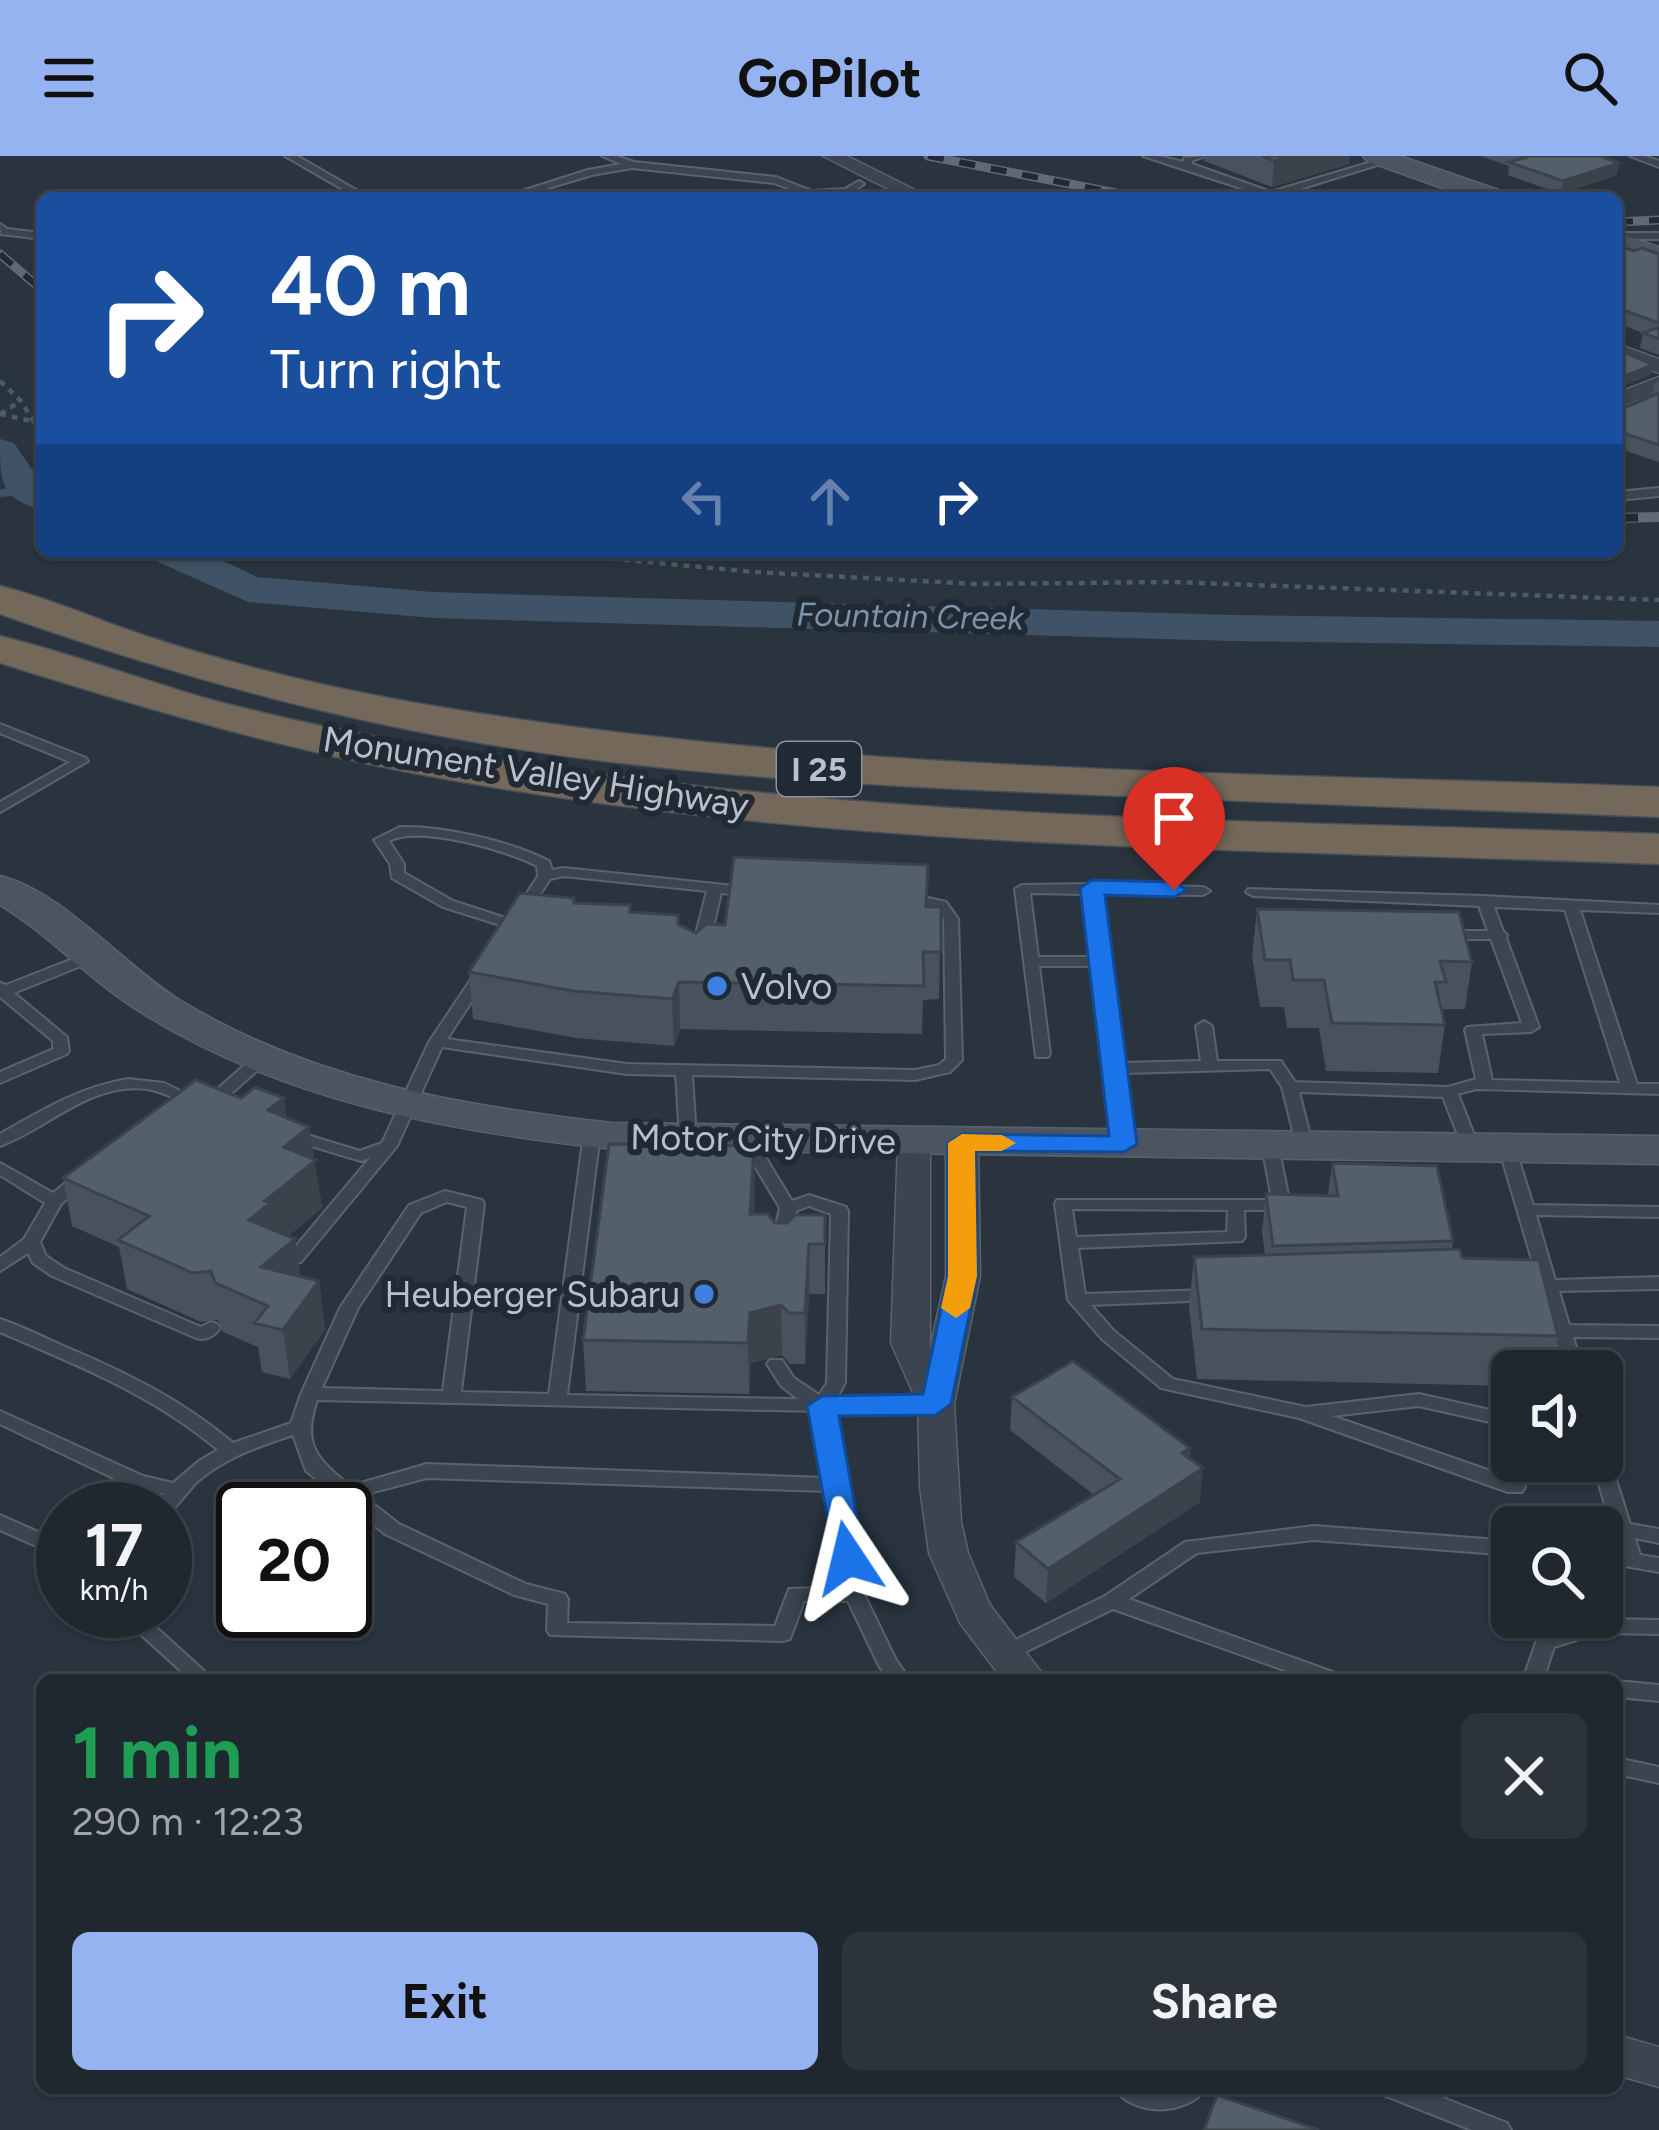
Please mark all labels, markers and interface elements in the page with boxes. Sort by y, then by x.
icon: menu [36,45,102,111]
icon: search [1557,45,1623,111]
text: GoPilot [737,46,922,111]
text: 40 m [270,235,471,336]
icon: right [72,240,228,396]
text: Turn right [270,337,502,402]
icon: left [671,468,737,534]
icon: ahead [797,468,863,534]
icon: right [923,468,989,534]
water label: Fountain Creek [796,595,1025,637]
street label: Monument Valley Highway [320,717,752,827]
road number: I 25 [777,742,861,796]
pin [1123,767,1225,890]
icon: arrive [1141,785,1207,851]
place label: Volvo [741,965,833,1008]
marker: Volvo [704,973,730,999]
street label: Motor City Drive [630,1115,896,1163]
place label: Heuberger Subaru [385,1273,680,1316]
marker: Heuberger Subaru [691,1281,717,1307]
map controls [1491,1350,1623,1638]
button: sound [1491,1350,1623,1482]
speed limit sign: 20 [216,1482,372,1638]
position arrow [785,1495,911,1621]
button: search [1491,1506,1623,1638]
text: 17 [85,1509,143,1581]
text: km/h [80,1571,148,1608]
text: 1 min [72,1710,242,1796]
button: close [1461,1713,1587,1839]
text: 290 m · 12:23 [72,1798,304,1845]
button: Exit [72,1932,818,2070]
button: Share [842,1932,1587,2070]

